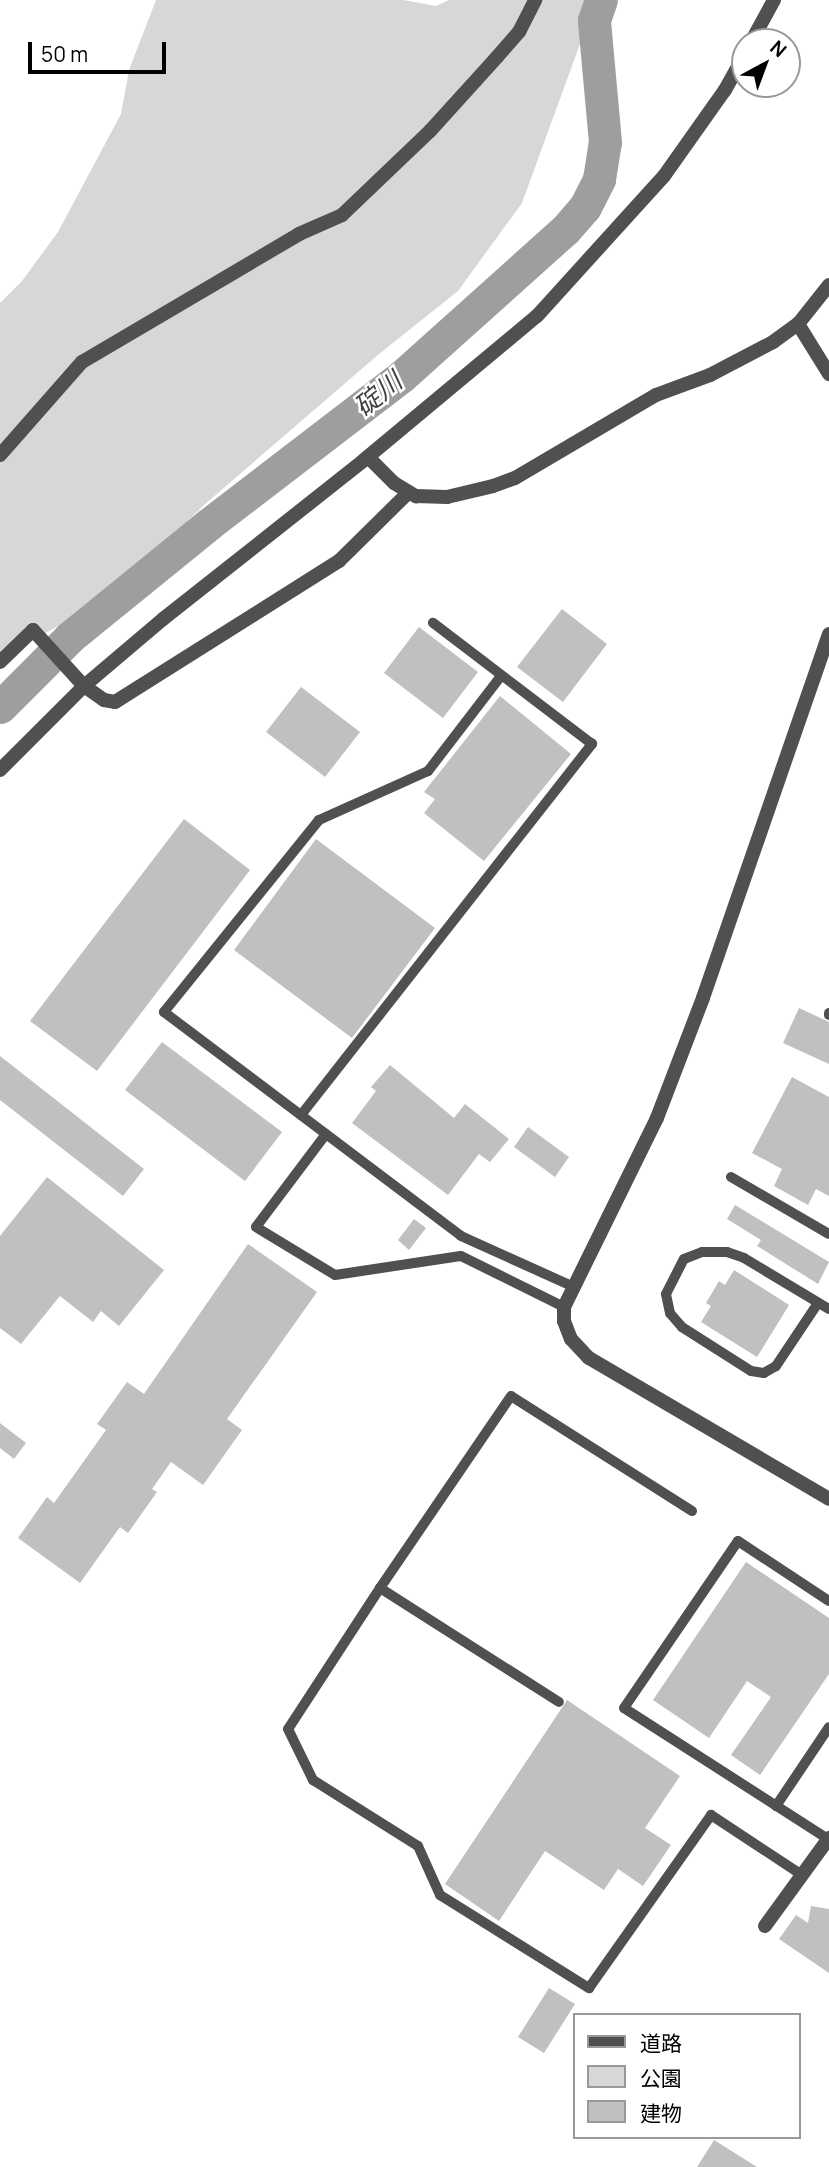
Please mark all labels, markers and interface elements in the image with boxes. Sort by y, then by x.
scale bar [32,28,170,72]
north arrow [731,28,801,98]
text: N [765,34,792,63]
text: 50 m [41,40,88,68]
water label: 碇川 [348,366,408,422]
legend [574,2013,801,2139]
text: 道路 [640,2029,682,2057]
text: 公園 [640,2064,682,2092]
text: 建物 [640,2099,682,2127]

